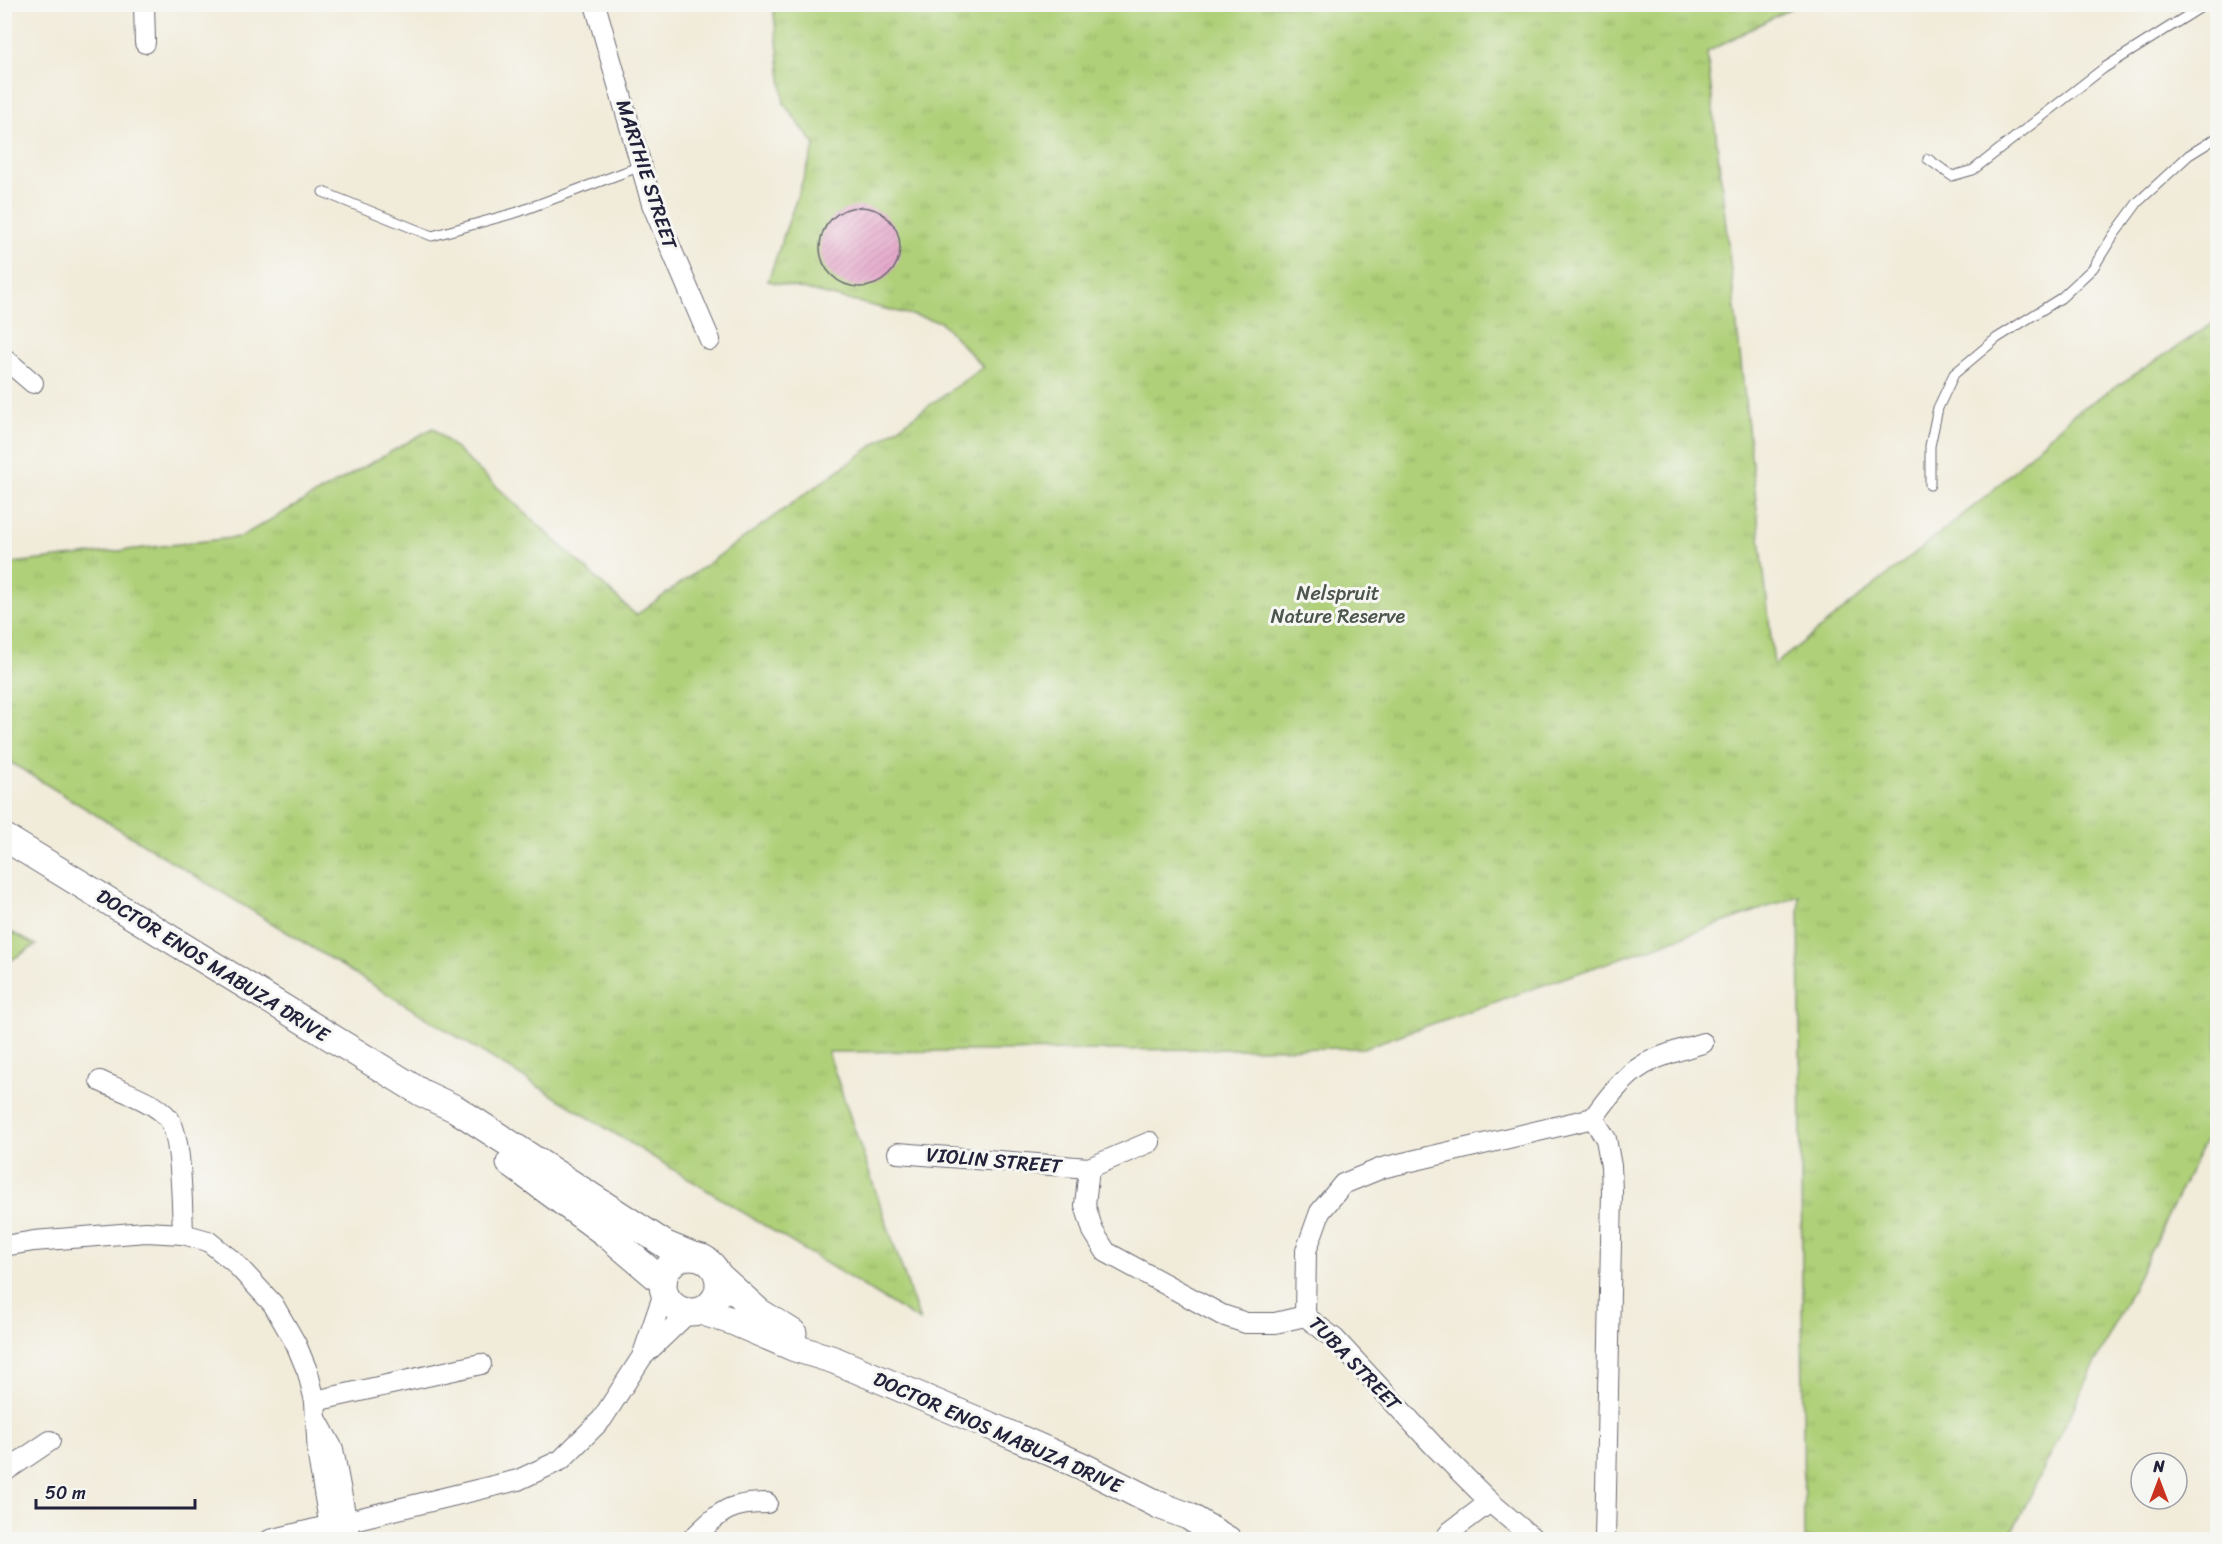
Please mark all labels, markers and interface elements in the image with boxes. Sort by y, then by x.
street label: MARTHIE STREET [606,95,688,255]
park label: Nelspruit Nature Reserve [1271,576,1406,634]
street label: DOCTOR ENOS MABUZA DRIVE [89,879,338,1053]
street label: VIOLIN STREET [925,1137,1065,1184]
street label: TUBA STREET [1300,1308,1410,1420]
street label: DOCTOR ENOS MABUZA DRIVE [868,1362,1130,1504]
north arrow [2129,1451,2189,1511]
text: N [2152,1452,2165,1481]
scale bar [36,1472,195,1510]
text: 50 m [45,1477,86,1509]

